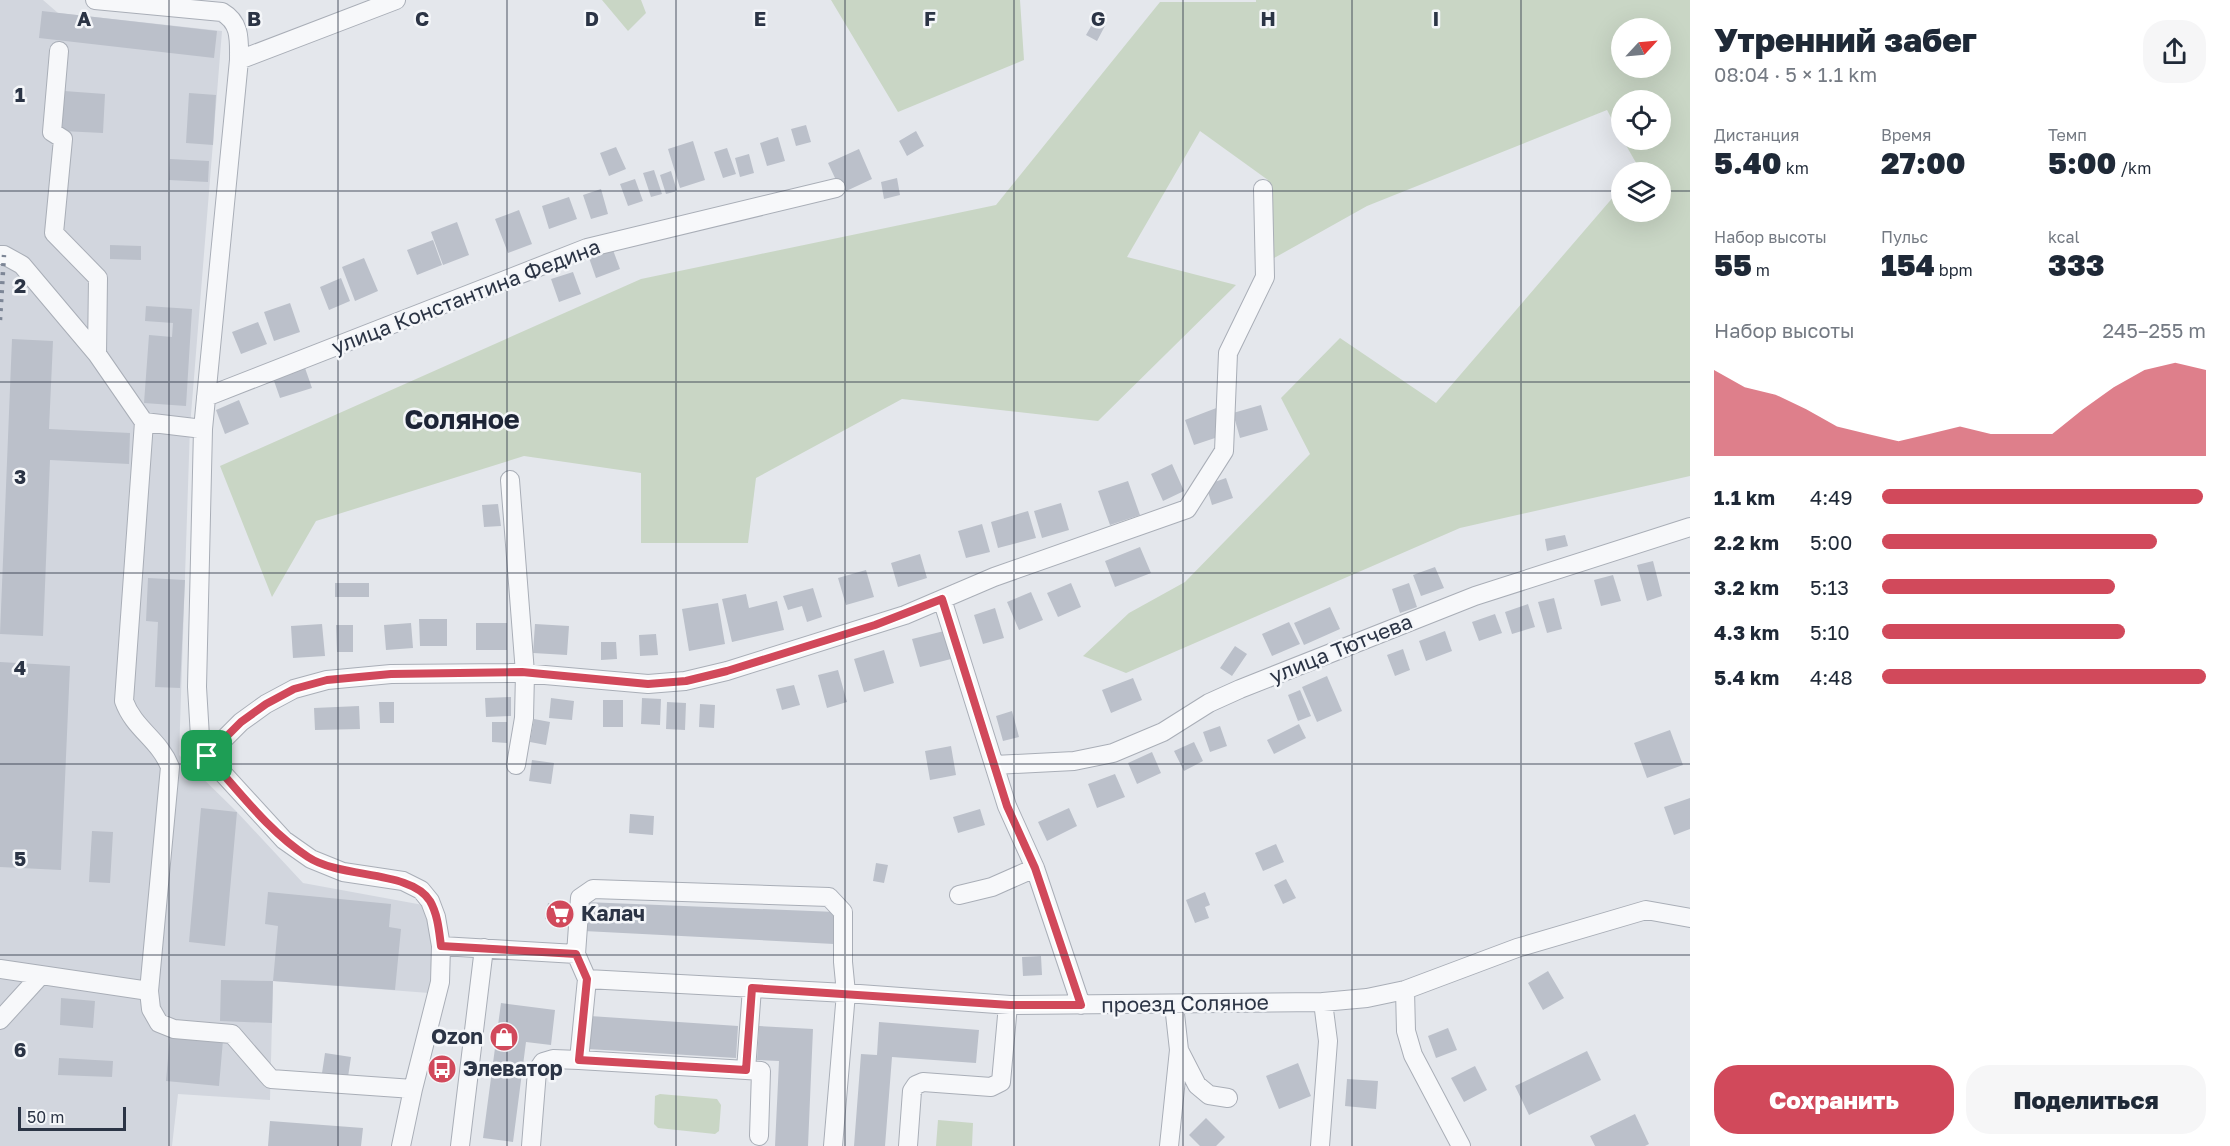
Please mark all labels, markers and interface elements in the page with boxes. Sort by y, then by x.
text: A [77,6,91,30]
text: B [247,6,261,30]
text: C [415,6,429,30]
text: D [585,6,599,30]
text: E [754,6,766,30]
text: F [924,6,936,30]
text: G [1091,6,1105,30]
text: H [1260,6,1276,30]
text: I [1433,6,1439,30]
north arrow [1611,18,1671,78]
map controls [1611,18,1671,222]
text: Утренний забег [1714,20,1977,59]
button: share [2143,20,2206,83]
text: 08:04 · 5 × 1.1 km [1714,62,1877,86]
text: 1 [15,82,25,106]
button: locate [1611,90,1671,150]
text: Дистанция [1714,125,1799,145]
text: Время [1881,125,1931,145]
text: Темп [2048,125,2087,145]
text: 5.40 [1714,145,1782,181]
text: 27:00 [1881,145,1966,181]
text: 5:00 [2048,145,2116,181]
text: km [1782,158,1809,178]
text: /km [2116,158,2151,178]
button: layers [1611,162,1671,222]
text: Набор высоты [1714,227,1827,247]
text: Пульс [1881,227,1928,247]
text: kcal [2048,227,2080,247]
street label: улица Константина Федина [328,233,604,359]
text: 55 [1714,247,1752,283]
text: 154 [1881,247,1935,283]
text: 333 [2048,247,2105,283]
text: m [1752,260,1770,280]
text: bpm [1935,260,1973,280]
text: 2 [14,273,26,297]
text: Набор высоты [1714,318,1855,342]
text: 245–255 m [2103,318,2206,342]
district label: Соляное [404,403,520,435]
text: 3 [14,464,26,488]
text: 1.1 km [1714,485,1775,509]
text: 4:49 [1810,485,1853,509]
text: 2.2 km [1714,530,1779,554]
text: 5:00 [1810,530,1852,554]
text: 3.2 km [1714,575,1779,599]
text: 5:13 [1810,575,1849,599]
street label: улица Тютчева [1265,608,1416,689]
text: 4.3 km [1714,620,1779,644]
text: 5:10 [1810,620,1850,644]
text: 4 [14,655,26,679]
text: 5.4 km [1714,665,1779,689]
text: 4:48 [1810,665,1853,689]
pin [181,730,232,781]
icon: arrive [190,739,223,772]
text: 5 [14,846,26,870]
supermarket icon: Калач [544,898,576,930]
place label: Калач [581,900,645,926]
street label: проезд Соляное [1101,989,1269,1017]
shop icon: Ozon [488,1021,520,1053]
place label: Ozon [431,1023,483,1049]
text: 6 [14,1037,26,1061]
bus stop icon: Элеватор [426,1053,458,1085]
place label: Элеватор [463,1055,563,1081]
button: Сохранить [1714,1065,1954,1134]
button: Поделиться [1966,1065,2206,1134]
scale bar [18,1104,126,1132]
text: 50 m [27,1107,64,1127]

